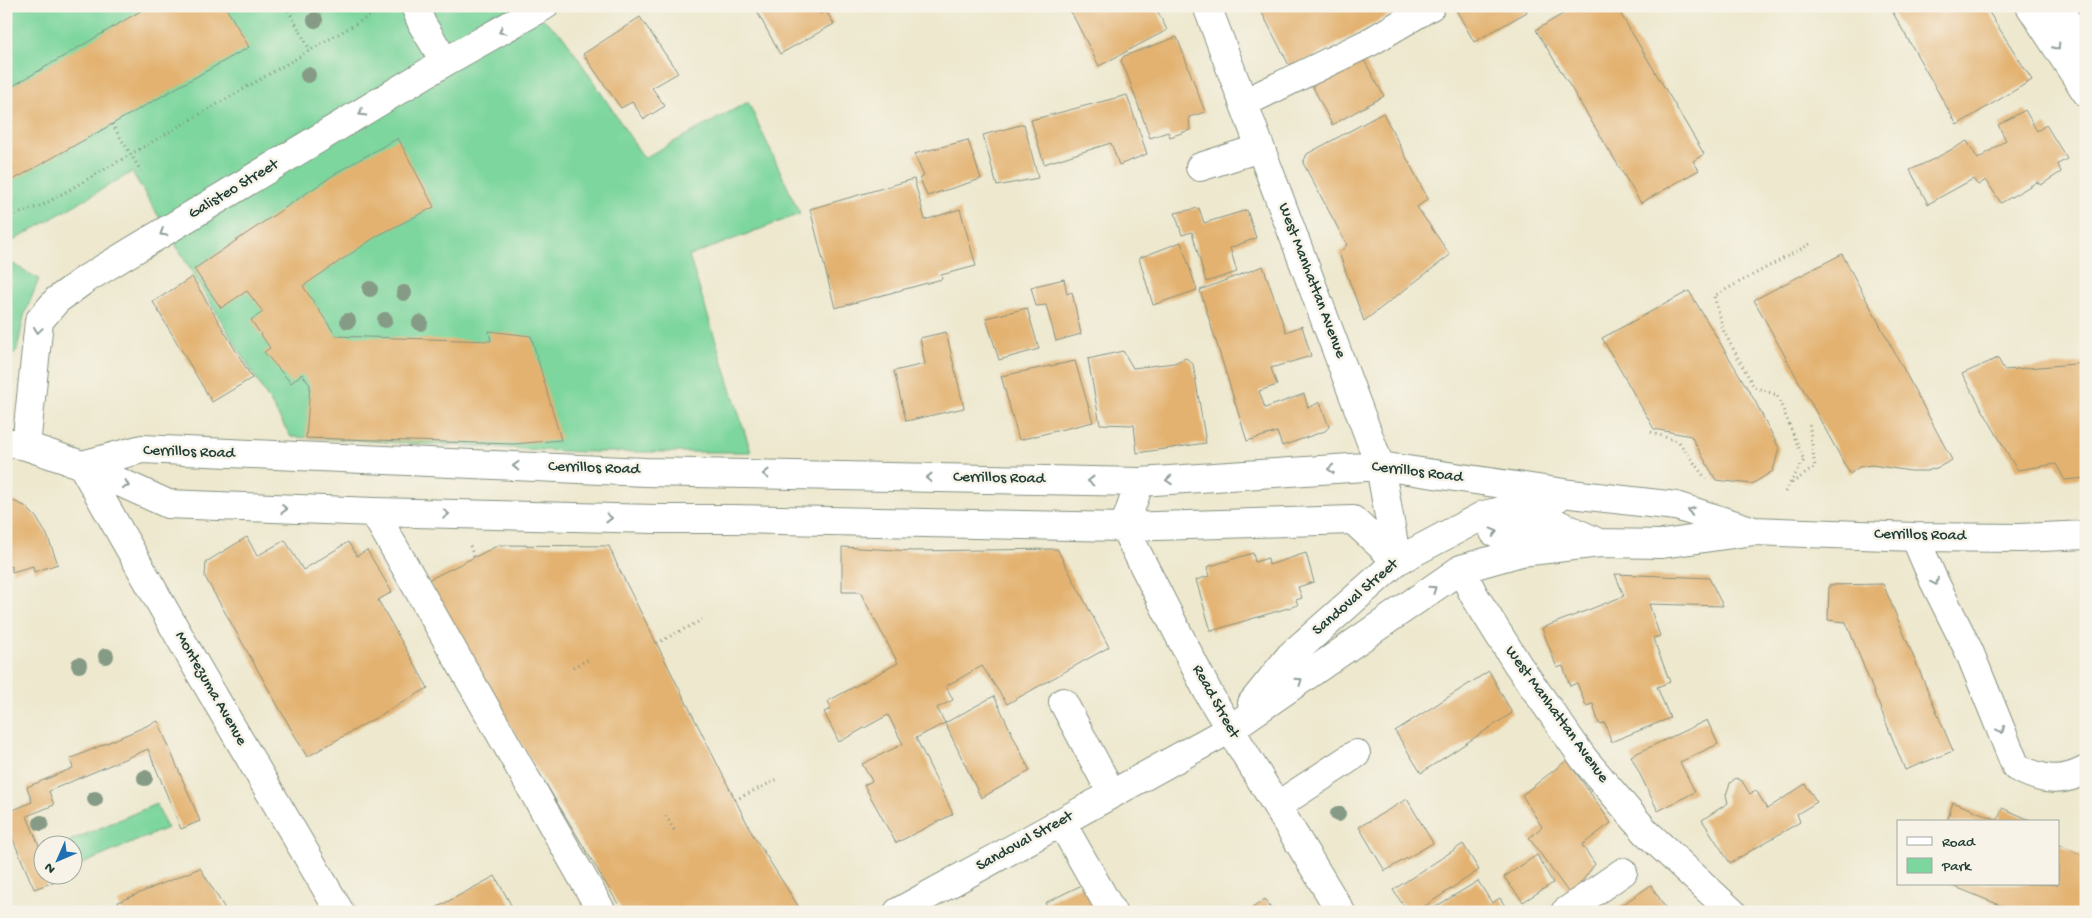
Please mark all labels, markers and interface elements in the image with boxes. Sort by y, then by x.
one-way arrow [499,24,508,34]
one-way arrow [2051,42,2060,51]
one-way arrow [359,106,368,116]
street label: Galisteo Street [186,155,284,224]
street label: West Manhattan Avenue [1273,201,1350,362]
one-way arrow [160,226,169,236]
one-way arrow [33,327,44,335]
street label: Cerrillos Road [143,442,237,464]
street label: Cerrillos Road [548,458,642,480]
street label: Cerrillos Road [1370,458,1465,488]
one-way arrow [512,461,520,471]
one-way arrow [1327,463,1335,474]
one-way arrow [762,469,770,479]
street label: Cerrillos Road [953,469,1047,489]
one-way arrow [924,472,932,483]
one-way arrow [1165,474,1173,485]
one-way arrow [1087,476,1094,486]
one-way arrow [121,479,130,489]
one-way arrow [280,504,288,514]
one-way arrow [1687,506,1696,516]
one-way arrow [443,509,451,519]
one-way arrow [606,513,613,523]
street label: Cerrillos Road [1874,526,1968,546]
one-way arrow [1490,527,1498,538]
street label: Sandoval Street [1309,555,1404,640]
one-way arrow [1928,577,1939,586]
one-way arrow [1427,586,1436,595]
street label: Montezuma Avenue [170,629,251,750]
street label: West Manhattan Avenue [1500,643,1612,788]
street label: Read Street [1187,662,1244,743]
one-way arrow [1293,678,1303,687]
one-way arrow [1995,725,2005,734]
street label: Sandoval Street [973,807,1078,876]
legend [1897,820,2060,886]
text: Road [1942,834,1976,852]
north arrow [32,836,82,886]
text: N [41,858,60,877]
text: Park [1941,858,1972,876]

